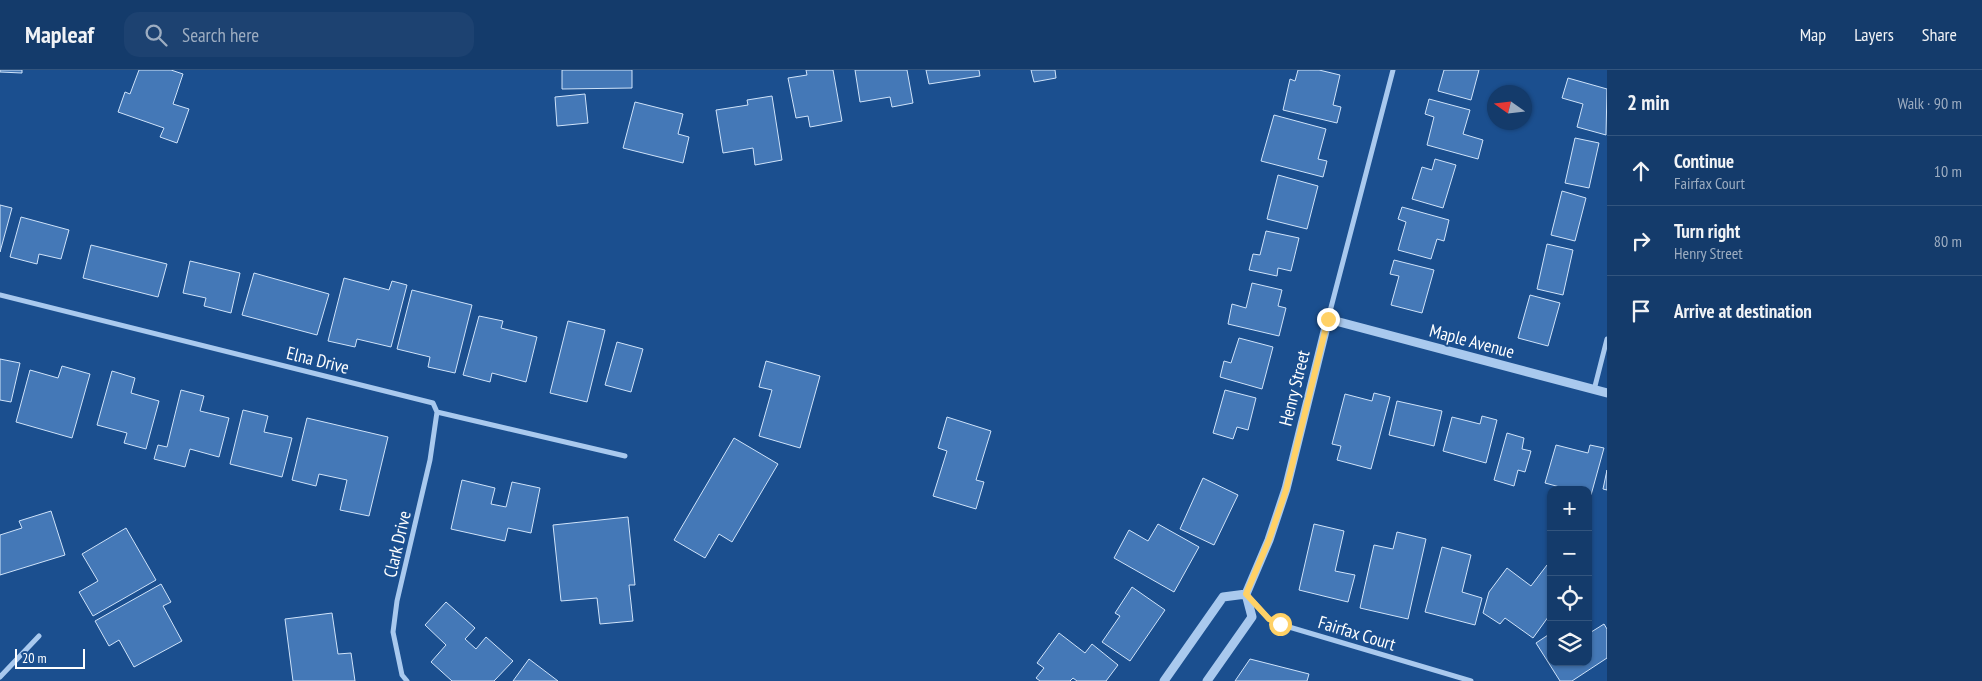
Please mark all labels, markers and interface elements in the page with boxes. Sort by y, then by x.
search box [124,12,474,57]
text: Mapleaf [25,19,94,50]
icon: search [142,21,170,49]
text: Search here [182,23,259,47]
text: Map [1800,23,1826,46]
text: Layers [1854,23,1894,46]
text: Share [1922,23,1957,46]
north arrow [1487,85,1532,130]
text: 2 min [1627,89,1669,116]
text: Walk · 90 m [1897,93,1962,113]
text: Continue [1674,149,1734,173]
icon: ahead [1627,157,1655,185]
text: 10 m [1934,161,1962,181]
text: Fairfax Court [1674,173,1745,193]
text: Turn right [1674,219,1740,243]
icon: right [1627,227,1655,255]
text: 80 m [1934,231,1962,251]
text: Henry Street [1674,243,1743,263]
icon: arrive [1627,297,1655,325]
text: Arrive at destination [1674,299,1812,323]
route end [1317,308,1340,331]
street label: Maple Avenue [1427,319,1517,363]
street label: Elna Drive [284,341,352,379]
street label: Henry Street [1273,348,1315,428]
map controls [1547,486,1592,666]
button: + [1547,486,1592,531]
street label: Clark Drive [378,508,416,580]
button: − [1547,531,1592,576]
button: locate [1547,576,1592,621]
street label: Fairfax Court [1316,610,1399,656]
route start [1269,613,1292,636]
button: layers [1547,621,1592,666]
scale bar [15,646,85,669]
text: 20 m [22,649,47,667]

